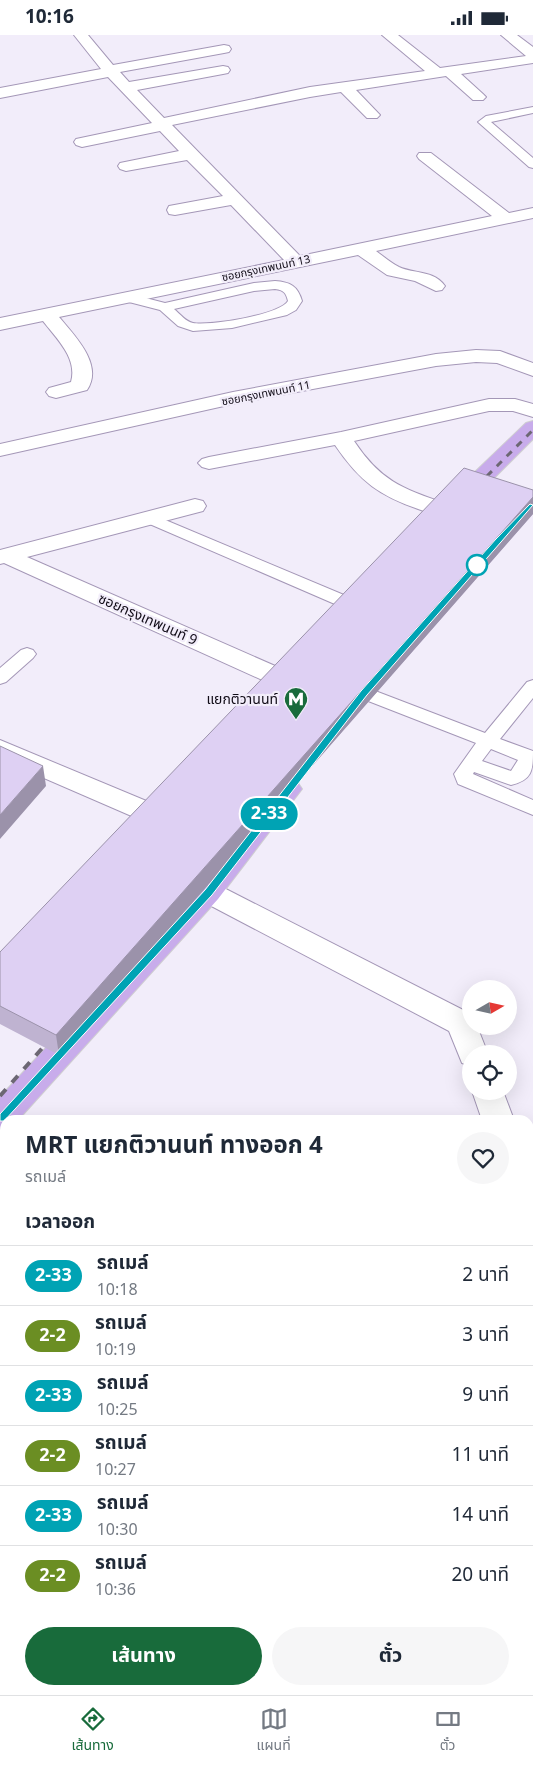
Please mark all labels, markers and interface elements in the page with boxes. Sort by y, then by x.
text: 10:16 [25,3,74,32]
street label: ซอยกรุงเทพนนท์ 13 [220,251,312,286]
street label: ซอยกรุงเทพนนท์ 11 [220,377,312,410]
unlabelled marker [466,554,488,576]
street label: ซอยกรุงเทพนนท์ 9 [95,588,201,651]
metro station icon: แยกติวานนท์ [283,686,309,720]
place label: แยกติวานนท์ [207,689,278,710]
line badge: 2-33 [234,798,304,830]
text: 2-33 [251,800,287,827]
north arrow [462,980,518,1035]
map controls [462,980,517,1100]
button: locate [462,1045,517,1100]
text: MRT แยกติวานนท์ ทางออก 4 [25,1128,323,1164]
button: heart [457,1132,509,1184]
text: รถเมล์ [25,1165,66,1189]
text: เวลาออก [25,1208,95,1237]
text: รถเมล์ [97,1249,149,1278]
text: 2 นาที [462,1261,509,1290]
text: 2-33 [35,1262,72,1289]
text: 10:18 [97,1278,138,1302]
text: รถเมล์ [95,1309,147,1338]
text: 3 นาที [462,1321,509,1350]
text: 2-2 [39,1322,66,1349]
text: 10:19 [95,1338,136,1362]
text: รถเมล์ [97,1369,149,1398]
text: 9 นาที [462,1381,509,1410]
text: 2-33 [35,1382,72,1409]
text: 10:25 [97,1398,138,1422]
text: รถเมล์ [95,1429,147,1458]
text: 11 นาที [451,1441,509,1470]
text: 2-2 [39,1442,66,1469]
text: 10:27 [95,1458,136,1482]
text: รถเมล์ [97,1489,149,1518]
text: 14 นาที [451,1501,509,1530]
text: 2-33 [35,1502,72,1529]
text: 10:30 [97,1518,138,1542]
text: รถเมล์ [95,1549,147,1578]
text: 20 นาที [451,1561,509,1590]
text: 2-2 [39,1562,66,1589]
text: 10:36 [95,1578,136,1602]
button: เส้นทาง [25,1627,262,1685]
button: ตั๋ว [272,1627,509,1685]
tab: เส้นทาง [71,1705,114,1756]
tab: แผนที่ [257,1705,291,1756]
tab: ตั๋ว [434,1705,462,1756]

